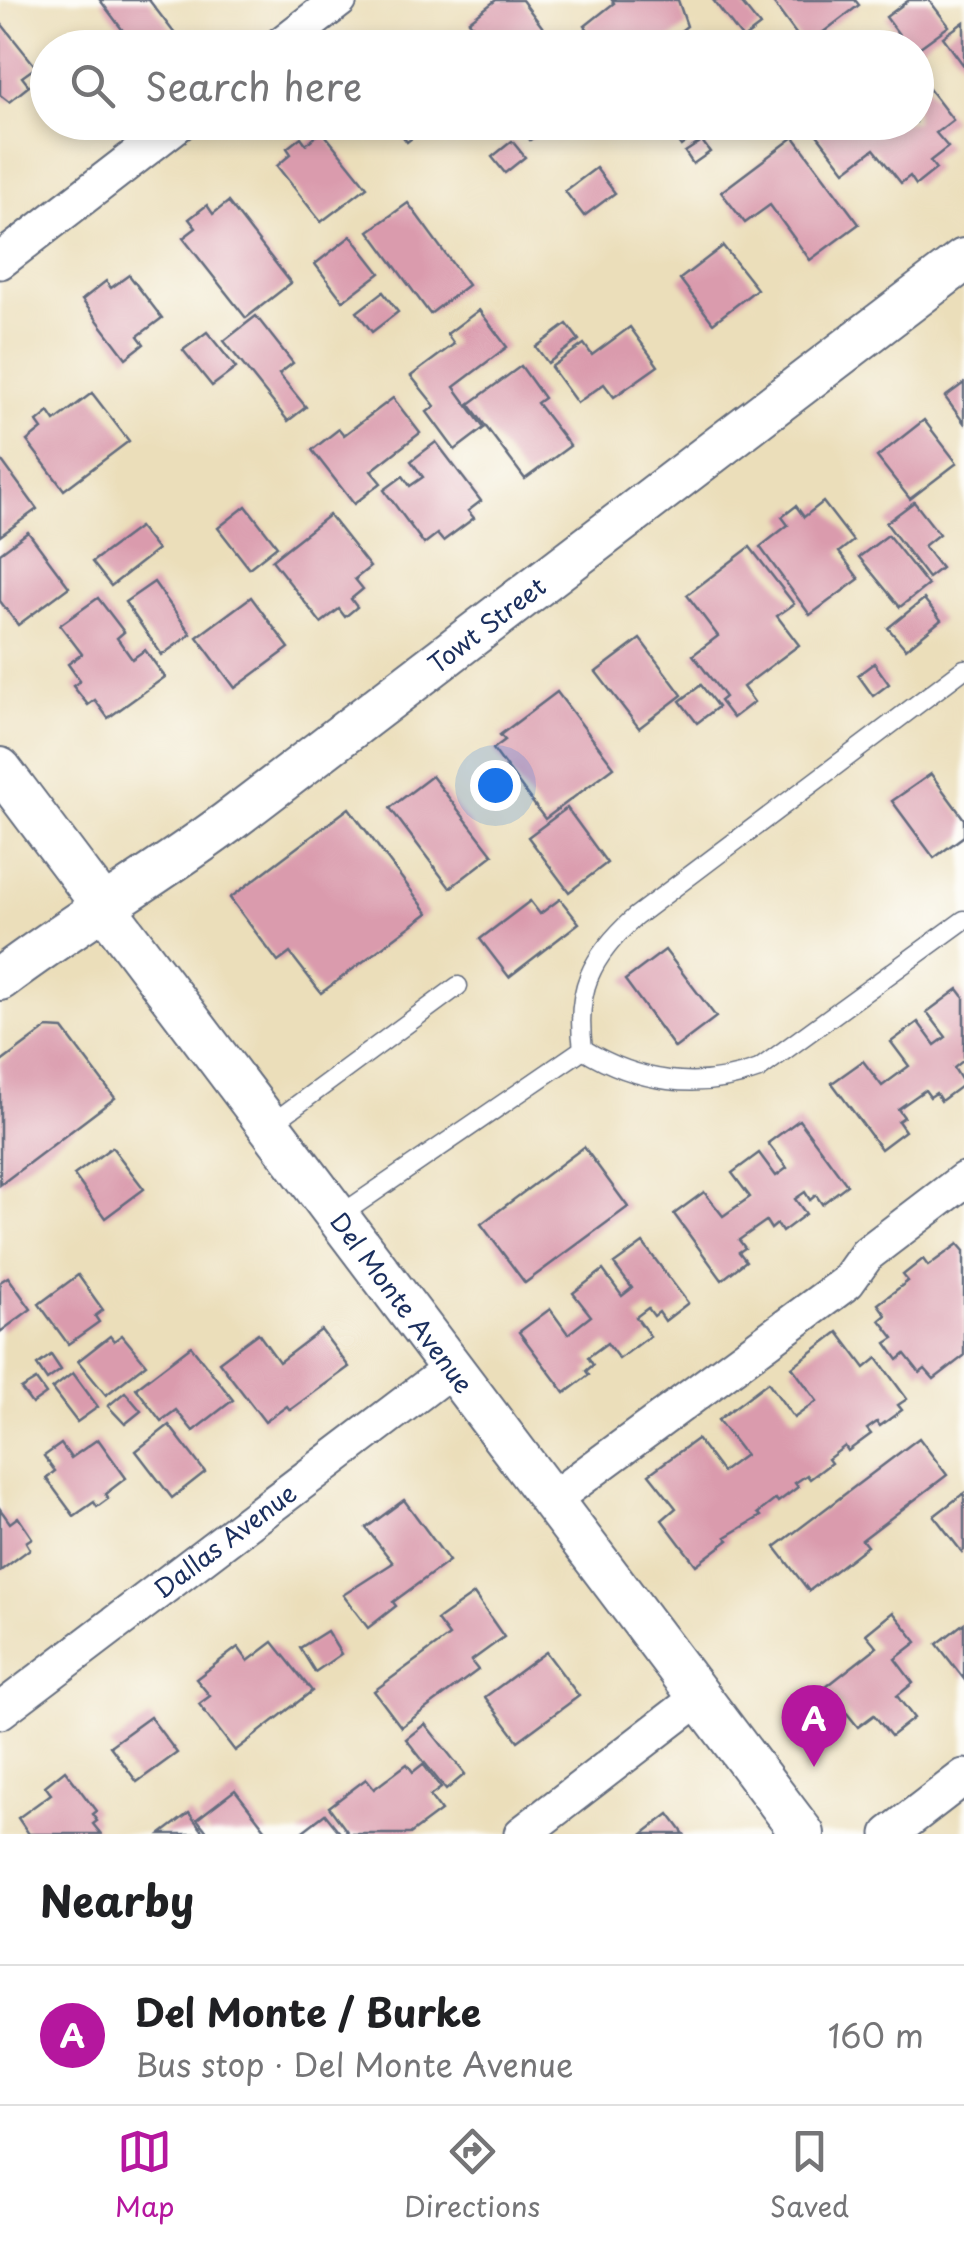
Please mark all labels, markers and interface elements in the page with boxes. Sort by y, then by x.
search box [30,30,934,140]
text: Search here [145,57,362,114]
icon: search [65,58,120,113]
street label: Towt Street [419,567,553,682]
your location [470,760,521,811]
street label: Del Monte Avenue [321,1204,483,1401]
street label: Dallas Avenue [145,1474,304,1607]
pin: A [782,1684,846,1767]
text: Nearby [40,1868,194,1931]
text: Del Monte / Burke [135,1983,481,2040]
text: A [60,2011,85,2059]
text: 160 m [828,2011,924,2059]
text: Bus stop · Del Monte Avenue [135,2040,573,2088]
tab: Map [115,2124,175,2227]
tab: Directions [404,2124,540,2227]
tab: Saved [770,2124,849,2227]

